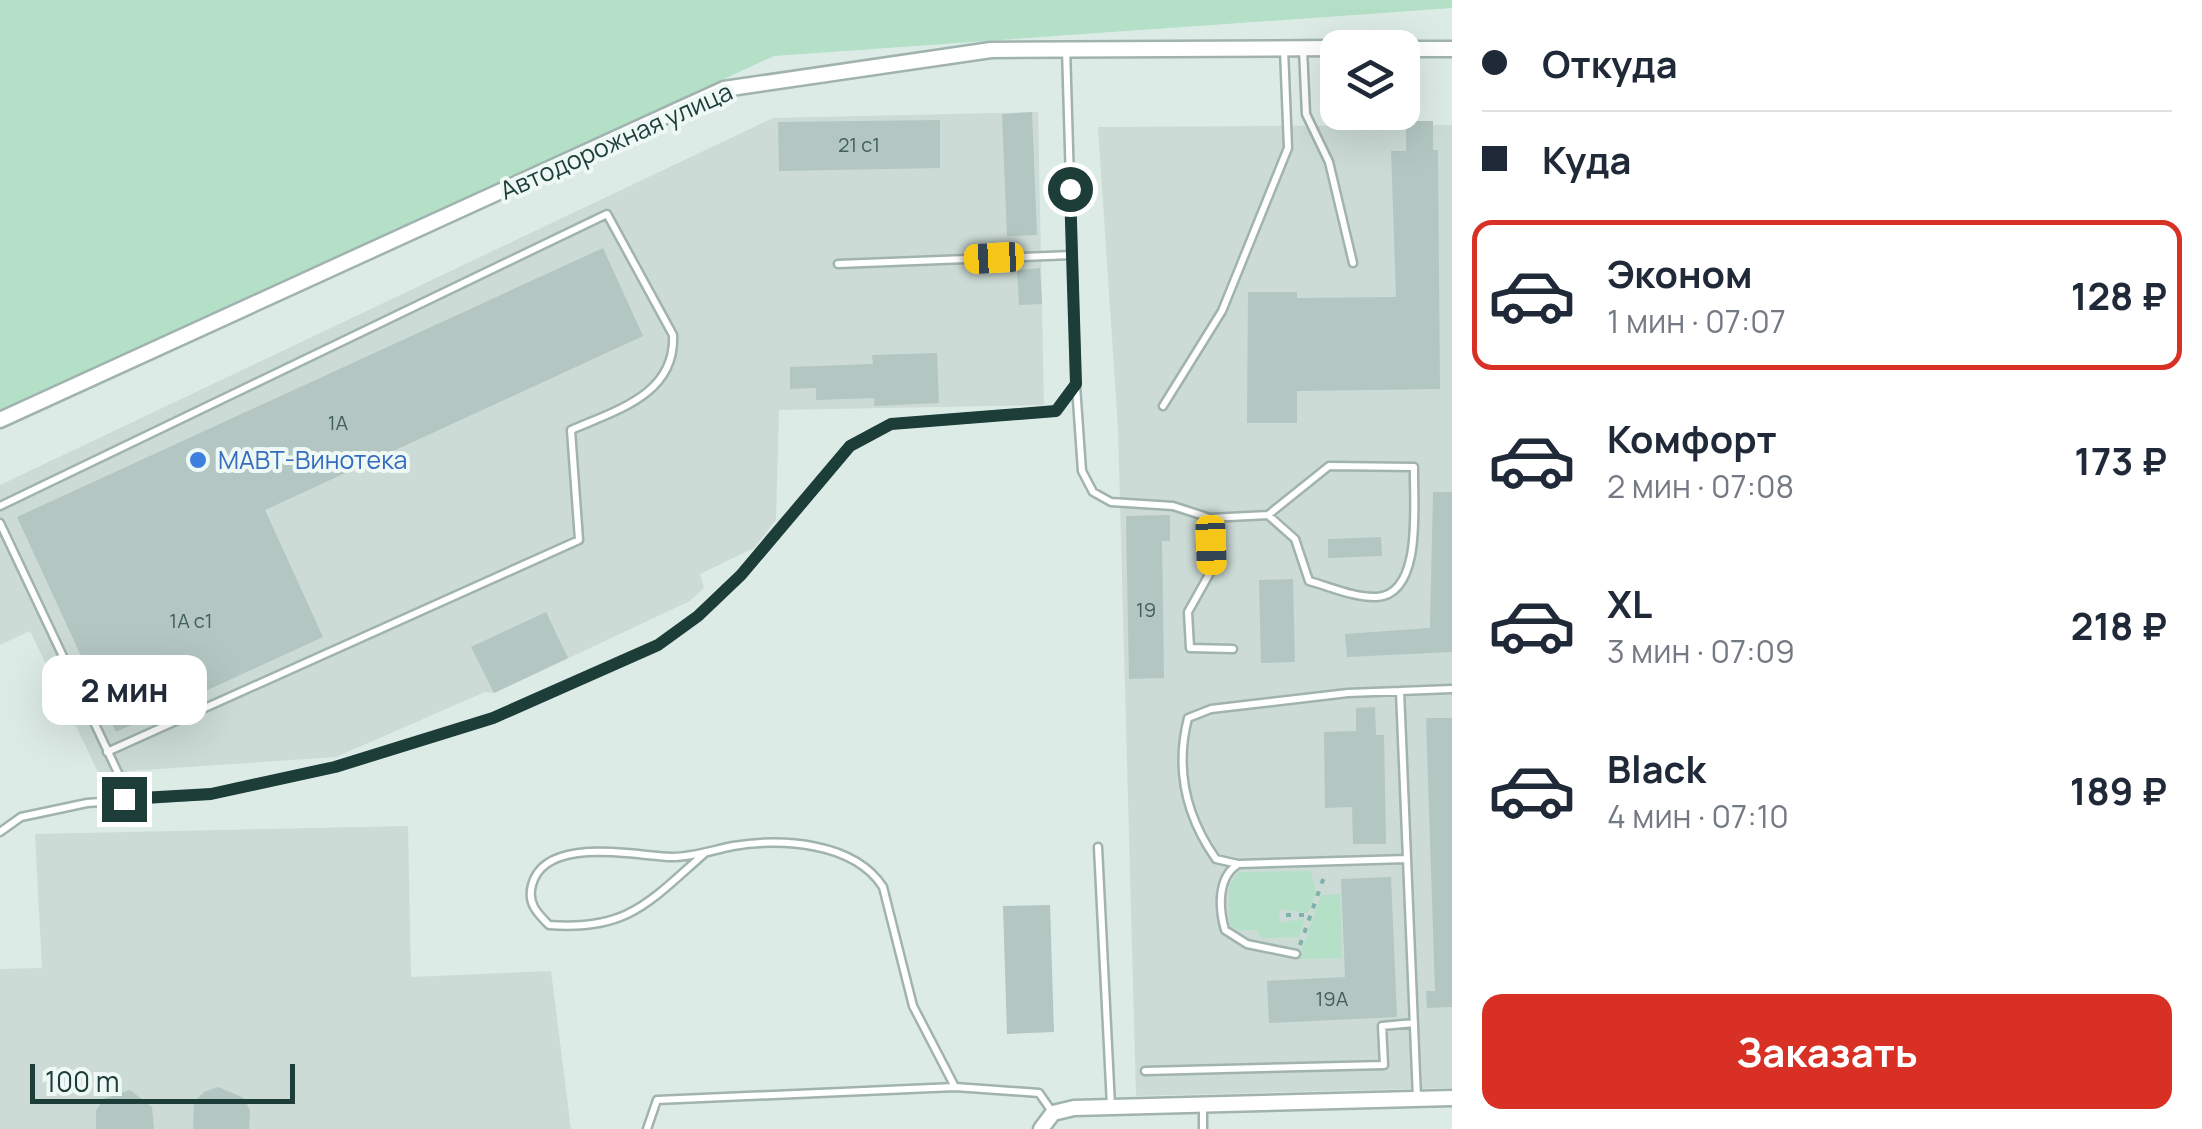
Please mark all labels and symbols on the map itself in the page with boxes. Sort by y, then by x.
street label: Автодорожная улица [494,73,738,208]
house number: 21 с1 [838,131,880,158]
route start [1048,167,1093,212]
car [963,241,1025,275]
house number: 1А [328,409,349,436]
place label: МАВТ-Винотека [218,442,407,477]
marker: МАВТ-Винотека [187,449,209,471]
car [1195,514,1227,576]
house number: 19 [1136,596,1156,623]
house number: 1А с1 [169,607,213,634]
callout: 2 мин [42,654,206,724]
route end [102,777,147,822]
house number: 19А [1316,985,1349,1012]
scale bar [30,1059,295,1104]

